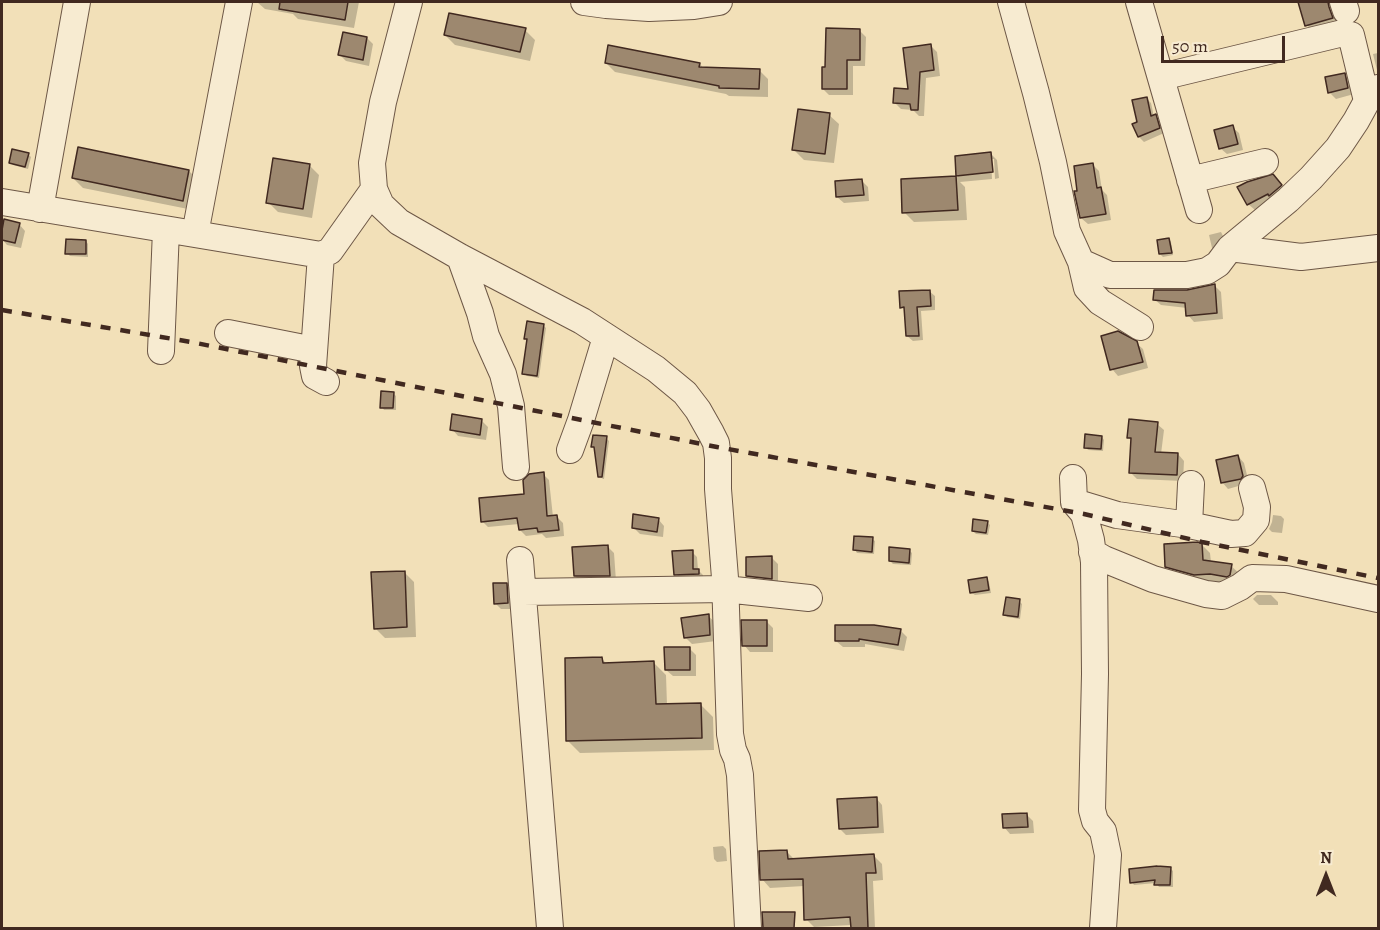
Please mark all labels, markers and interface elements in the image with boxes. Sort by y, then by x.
scale bar [1164,24,1288,62]
text: 50 m [1172,34,1208,58]
north arrow [1296,846,1356,906]
text: N [1320,847,1332,869]

